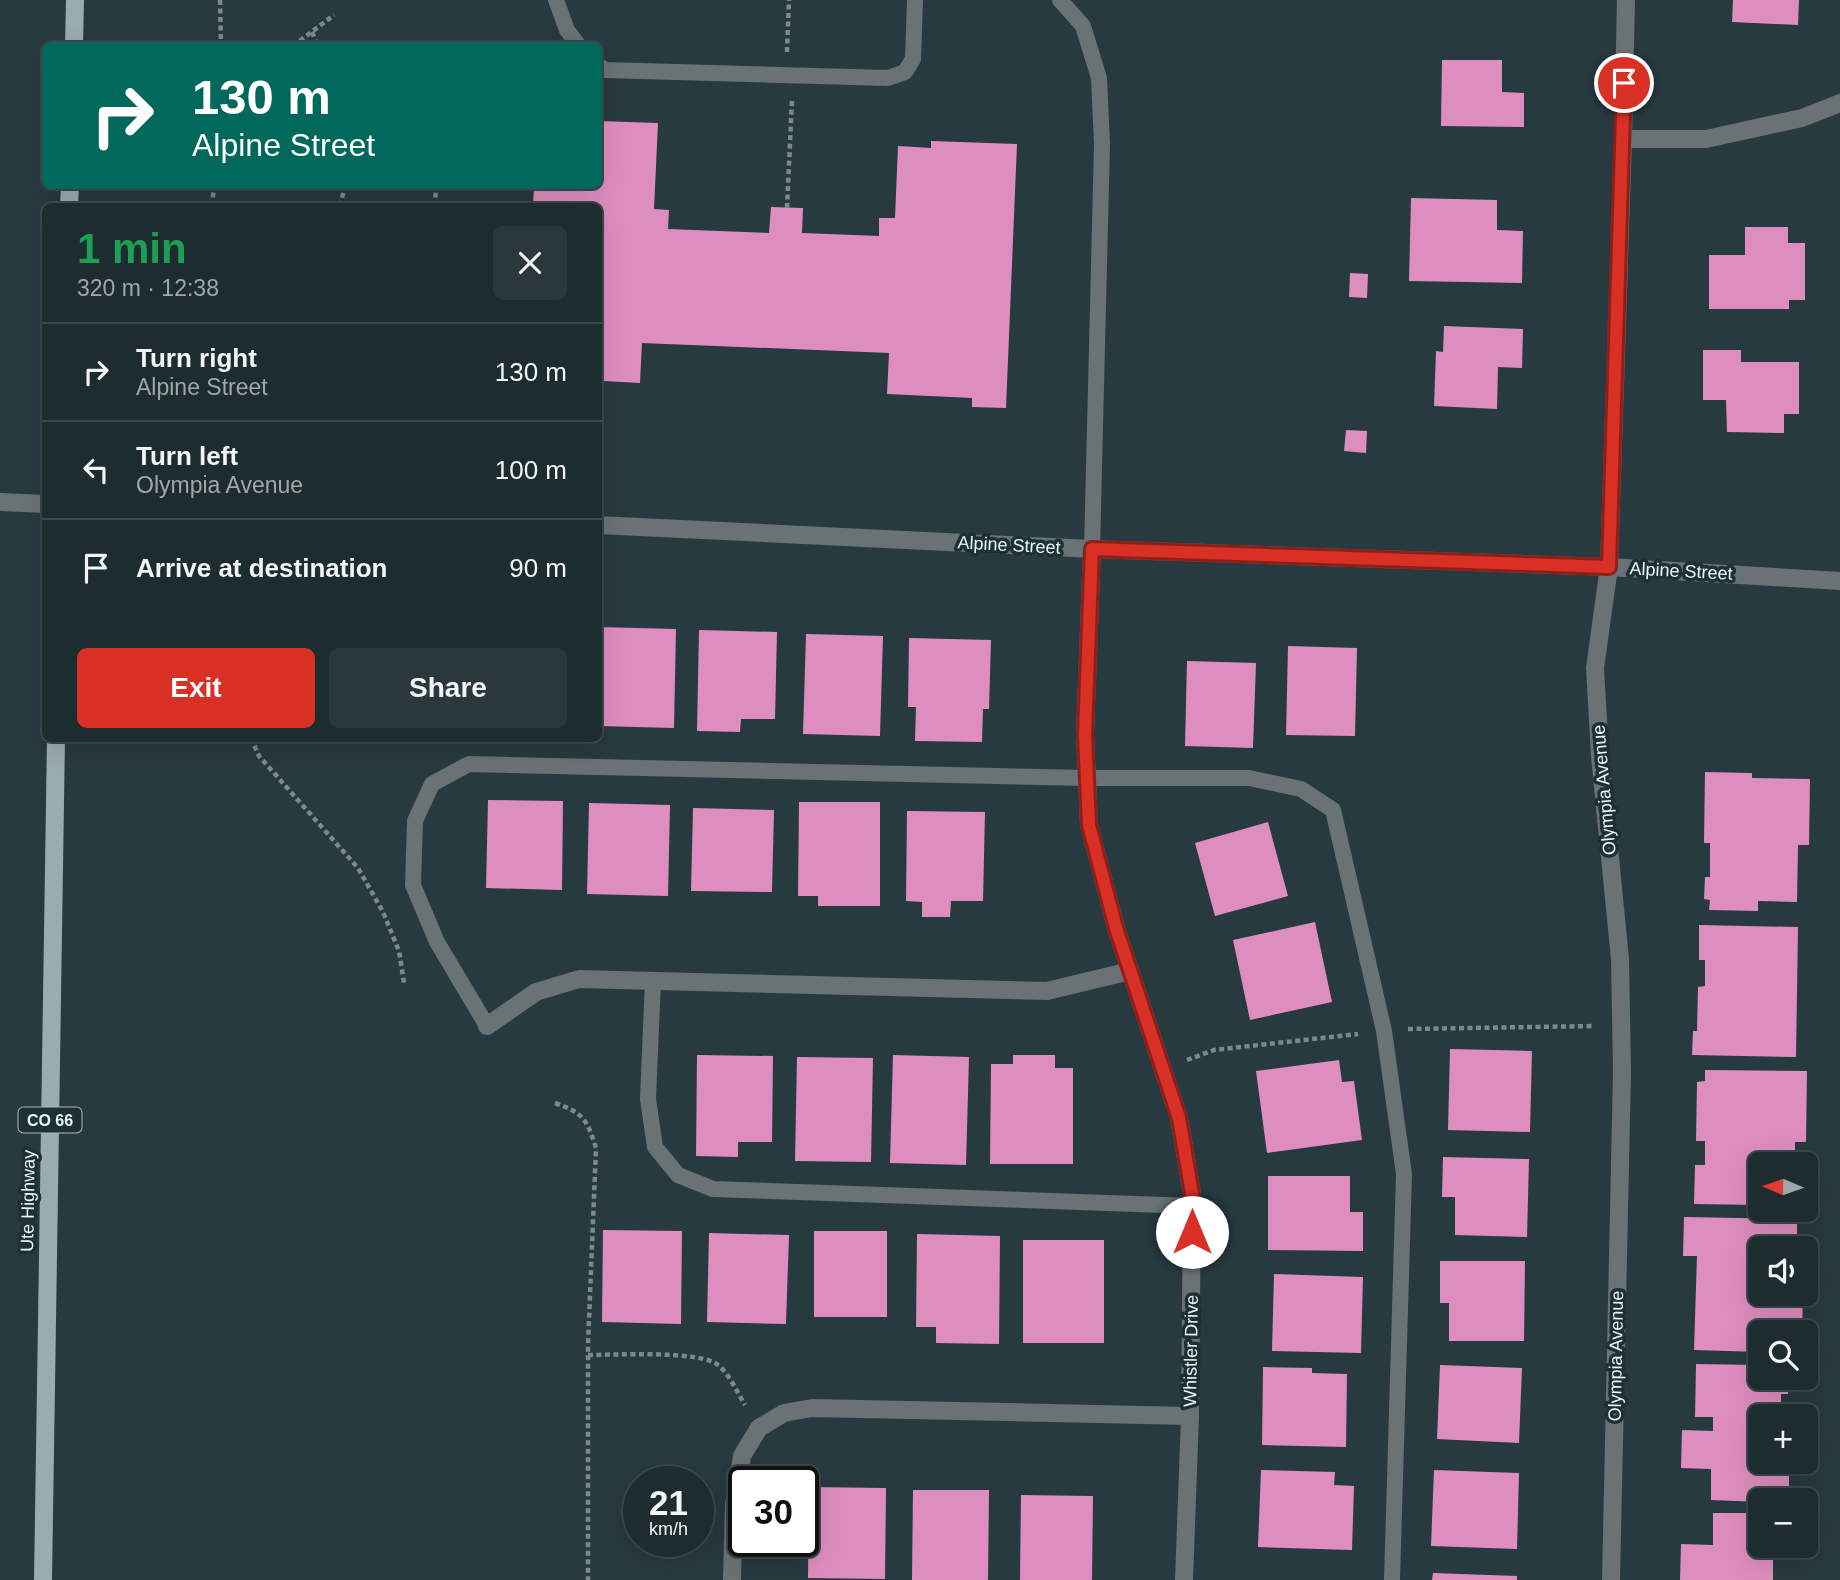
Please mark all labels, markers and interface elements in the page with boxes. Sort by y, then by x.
pin [1594,53,1654,113]
icon: arrive [1605,64,1643,102]
icon: right [77,70,168,161]
text: 130 m [192,70,331,124]
text: Alpine Street [192,127,375,163]
text: 1 min [77,225,187,272]
button: close [493,226,567,300]
text: 320 m · 12:38 [77,275,219,301]
text: Turn right [136,343,257,373]
icon: right [77,353,115,391]
text: 130 m [495,357,567,387]
text: Alpine Street [136,374,268,400]
text: Turn left [136,441,238,471]
icon: left [77,451,115,489]
text: 100 m [495,455,567,485]
text: Olympia Avenue [136,472,303,498]
street label: Alpine Street [957,532,1061,558]
icon: arrive [77,549,115,587]
text: Arrive at destination [136,553,387,583]
text: 90 m [509,553,567,583]
street label: Alpine Street [1629,558,1733,584]
button: Exit [77,648,315,728]
button: Share [329,648,567,728]
street label: Olympia Avenue [1588,724,1620,856]
road number: CO 66 [19,1108,82,1132]
street label: Ute Highway [17,1150,39,1252]
north arrow [1748,1152,1818,1222]
map controls [1748,1152,1818,1558]
position arrow [1155,1195,1229,1269]
button: sound [1748,1236,1818,1306]
street label: Olympia Avenue [1605,1290,1627,1422]
street label: Whistler Drive [1180,1295,1202,1407]
button: search [1748,1320,1818,1390]
button: + [1748,1404,1818,1474]
speed limit sign: 30 [728,1466,819,1557]
text: 21 [649,1483,688,1522]
button: − [1748,1488,1818,1558]
text: km/h [649,1519,688,1539]

